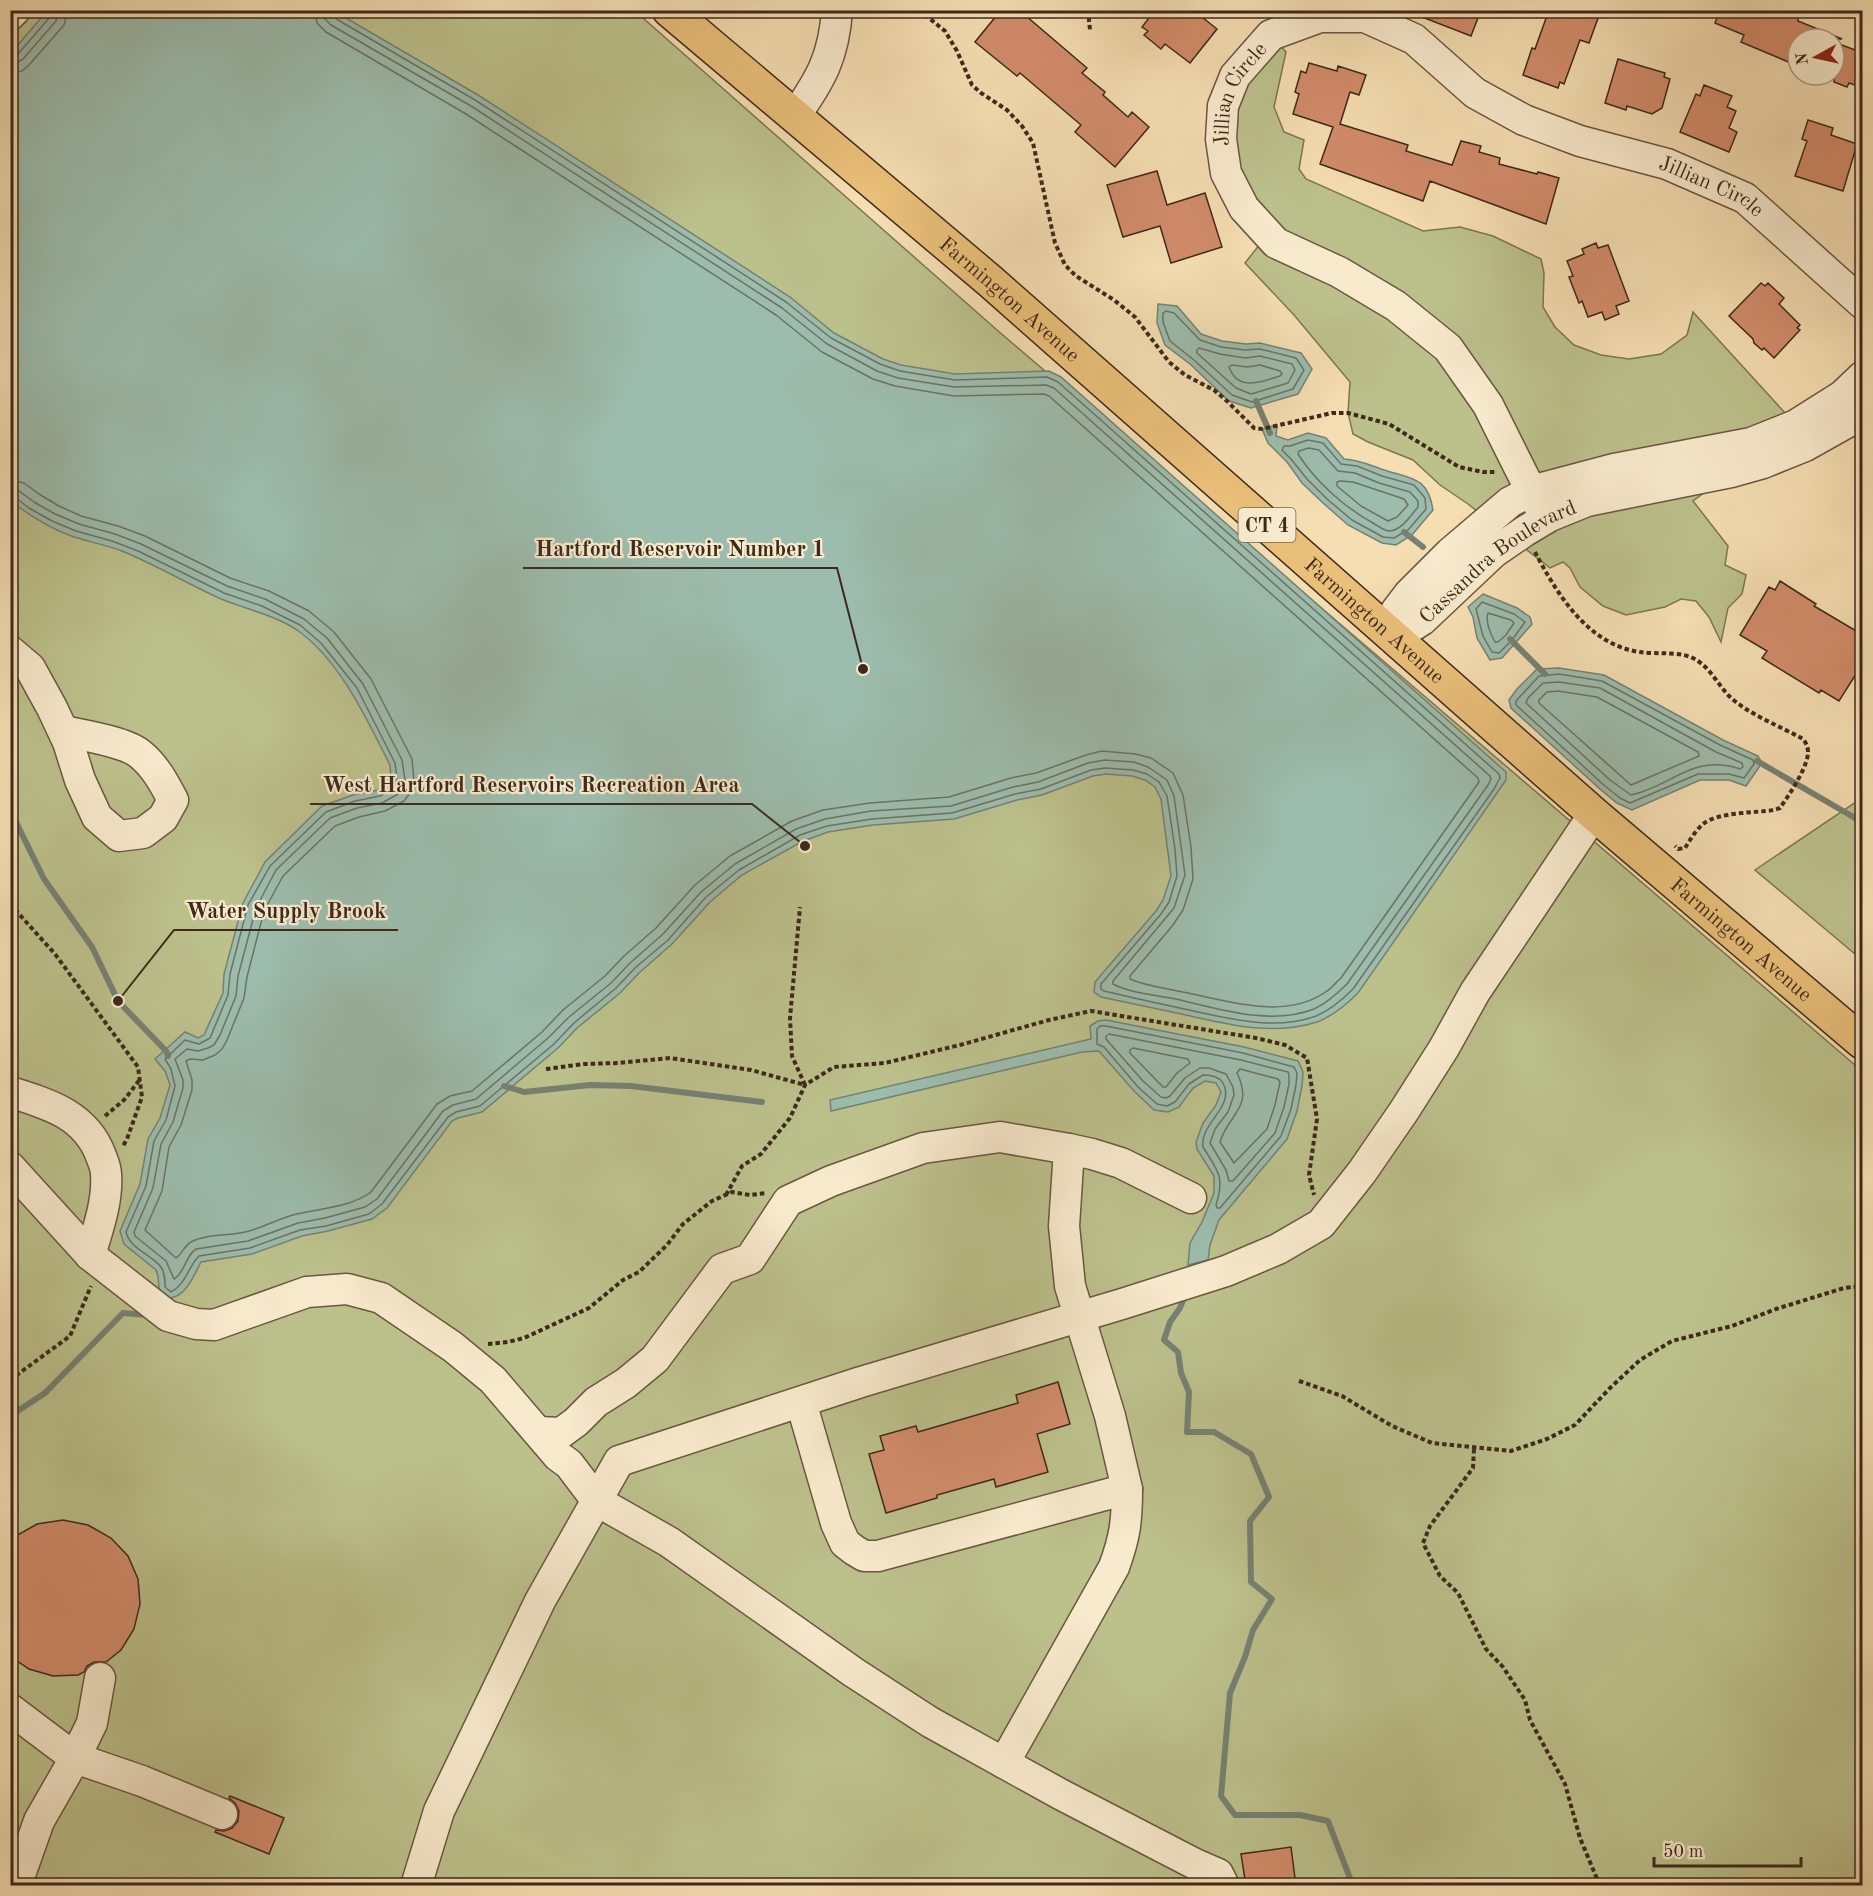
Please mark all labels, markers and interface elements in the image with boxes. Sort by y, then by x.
north arrow [1786,27,1846,87]
street label: Jillian Circle [1212,39,1271,148]
text: N [1794,51,1812,66]
street label: Jillian Circle [1656,153,1767,221]
street label: Farmington Avenue [935,234,1083,367]
street label: Cassandra Boulevard [1416,497,1580,628]
road number: CT 4 [1238,508,1296,542]
callout: Hartford Reservoir Number 1 [523,528,837,568]
text: Hartford Reservoir Number 1 [535,539,825,561]
street label: Farmington Avenue [1300,555,1448,688]
callout: West Hartford Reservoirs Recreation Area [310,764,752,804]
text: West Hartford Reservoirs Recreation Area [322,775,740,797]
street label: Farmington Avenue [1665,875,1815,1006]
callout: Water Supply Brook [174,890,398,930]
text: Water Supply Brook [186,901,386,923]
scale bar [1654,1830,1801,1868]
text: 50 m [1663,1843,1703,1861]

